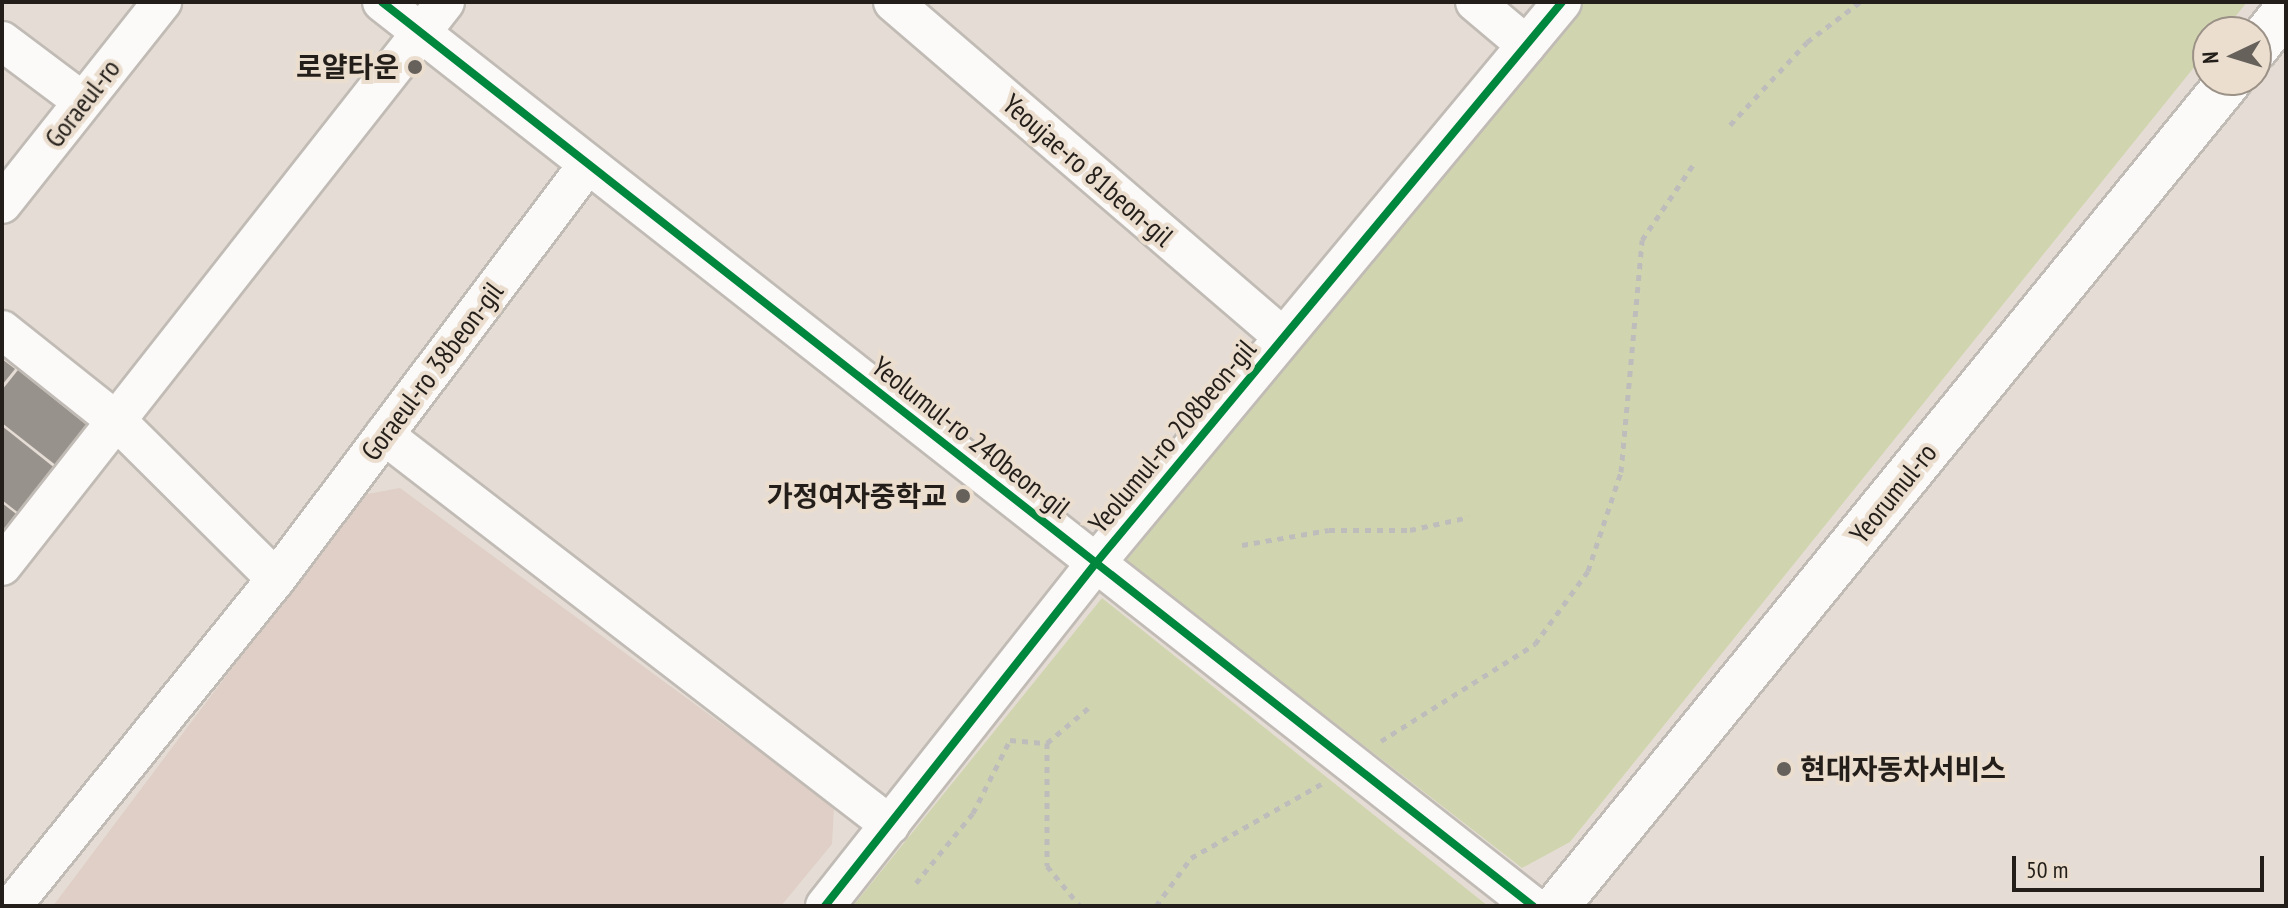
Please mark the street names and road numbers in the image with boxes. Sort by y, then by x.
street label: Goraeul-ro [37,52,127,154]
street label: Yeoujae-ro 81beon-gil [996,87,1180,253]
street label: Goraeul-ro 38beon-gil [354,275,510,467]
street label: Yeolumul-ro 208beon-gil [1081,332,1263,540]
street label: Yeolumul-ro 240beon-gil [865,349,1077,525]
street label: Yeorumul-ro [1843,436,1943,550]

